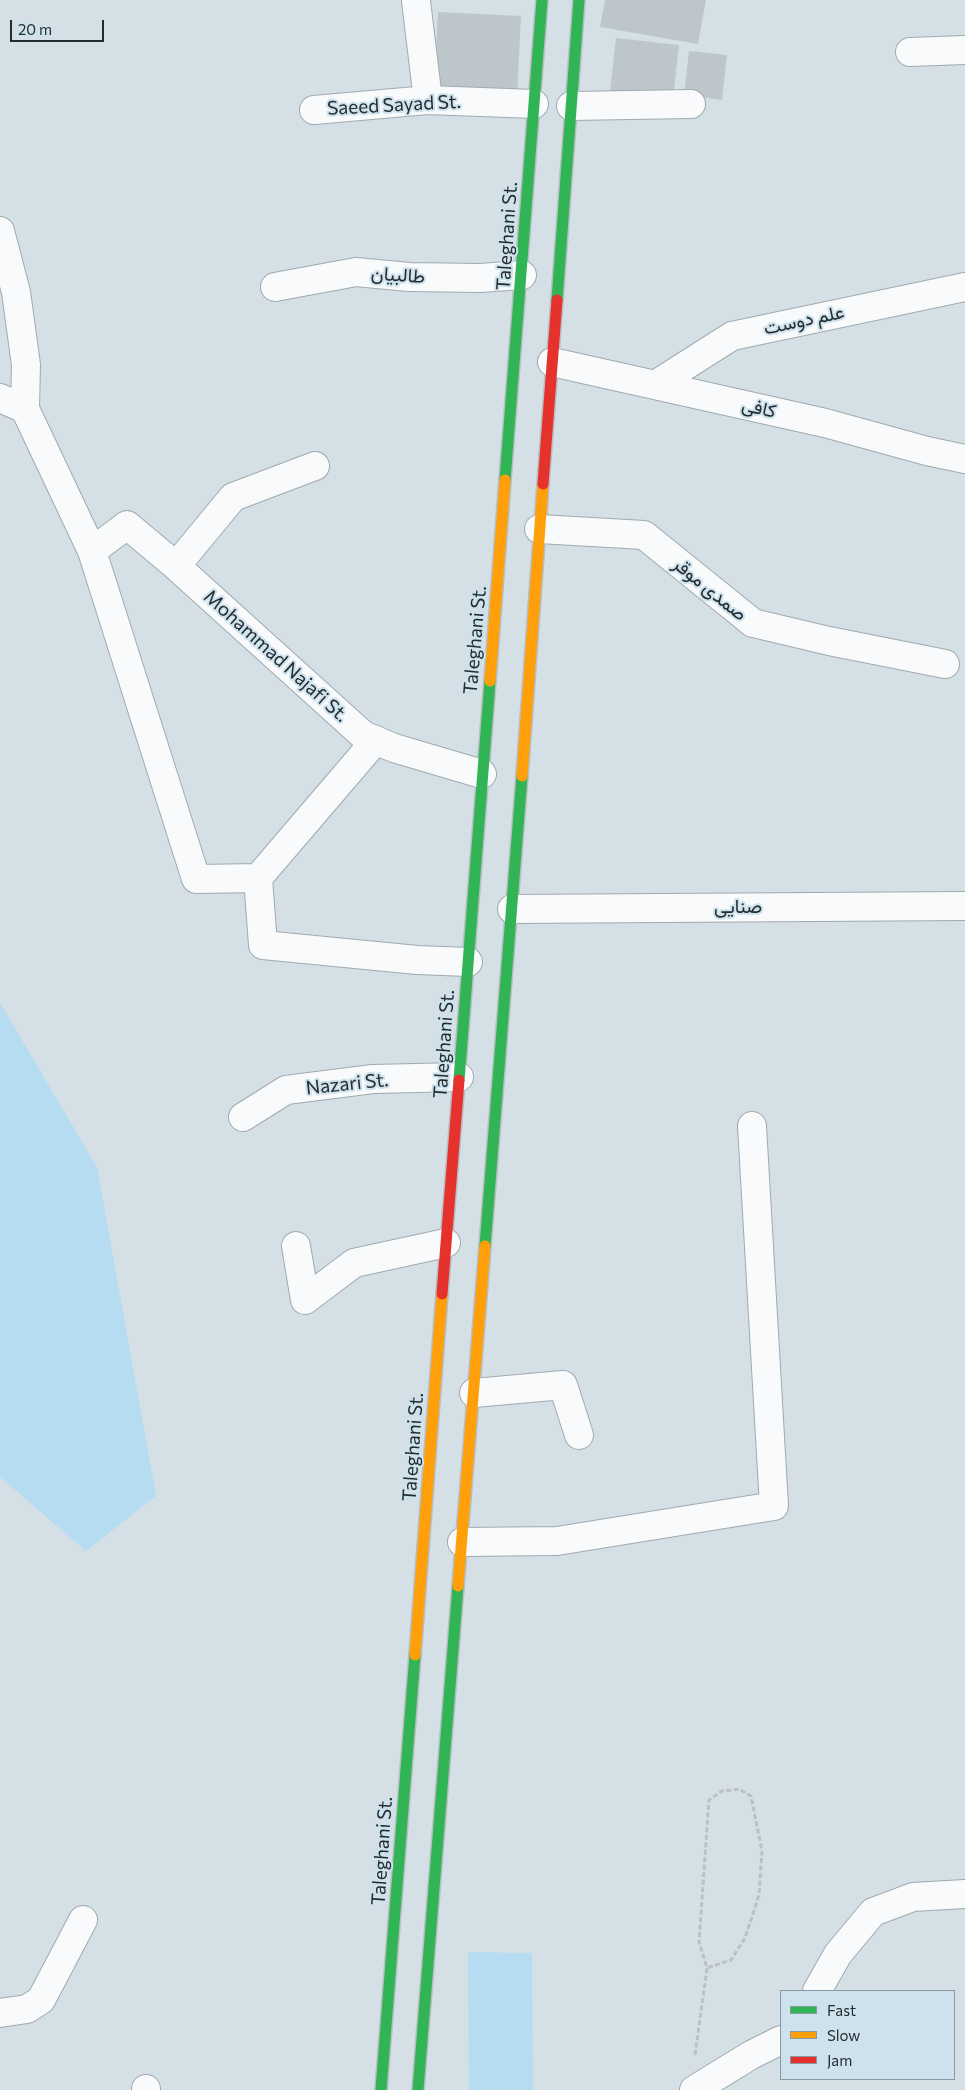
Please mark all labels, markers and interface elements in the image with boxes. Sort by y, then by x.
scale bar [12,10,106,42]
text: 20 m [18,20,52,38]
street label: Saeed Sayad St. [326,90,462,120]
street label: Taleghani St. [492,181,522,291]
street label: طالبیان [370,262,426,288]
street label: علم دوست [762,300,846,340]
street label: کافی [740,393,778,423]
street label: صمدی موقر [668,552,752,626]
street label: Mohammad Najafi St. [199,585,353,727]
street label: Taleghani St. [459,585,491,695]
street label: صنایی [714,896,762,918]
street label: Taleghani St. [429,989,459,1099]
street label: Nazari St. [305,1068,389,1100]
street label: Taleghani St. [398,1392,428,1502]
street label: Taleghani St. [367,1796,397,1906]
legend [780,1990,955,2080]
text: Fast [827,2001,856,2019]
text: Slow [827,2026,860,2044]
text: Jam [827,2051,852,2069]

